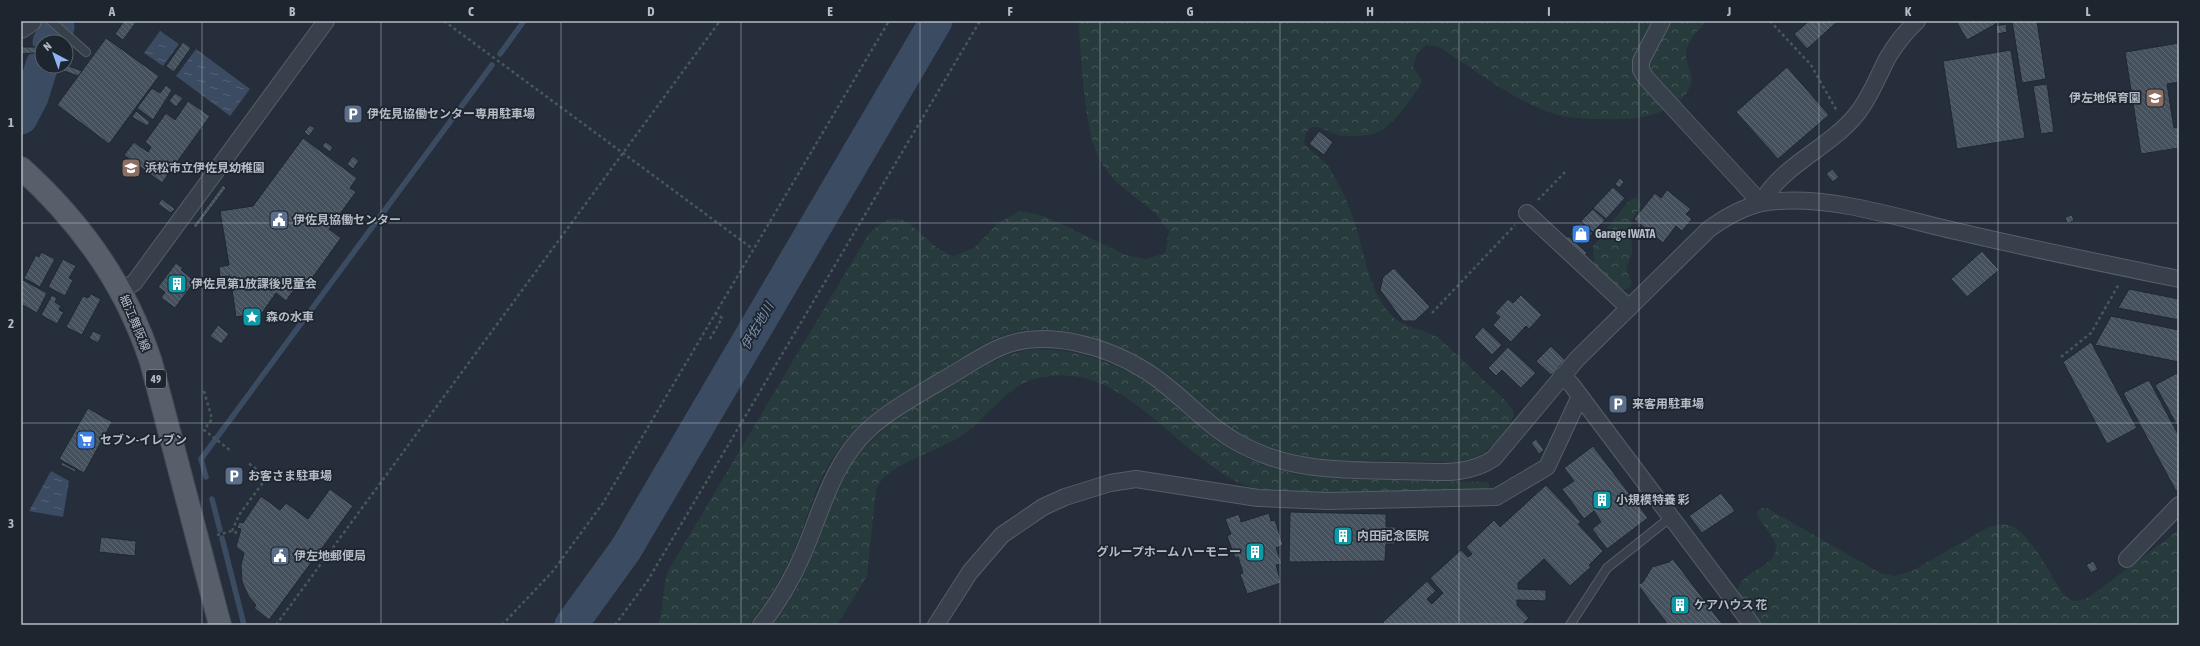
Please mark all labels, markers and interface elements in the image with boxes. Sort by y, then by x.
text: A [108,4,116,19]
text: B [289,4,296,19]
text: C [468,4,474,19]
text: D [647,4,655,19]
text: E [827,4,833,19]
text: F [1007,4,1013,19]
text: G [1187,4,1194,19]
text: H [1366,4,1374,19]
text: I [1547,4,1551,19]
text: J [1726,4,1731,19]
text: K [1905,4,1912,19]
text: L [2085,4,2091,19]
north arrow [34,34,74,74]
text: N [41,40,54,53]
school or university icon: 伊左地保育園 [2144,87,2166,109]
place label: 伊左地保育園 [2069,91,2141,105]
parking icon: 伊佐見協働センター専用駐車場 [342,103,364,125]
place label: 伊佐見協働センター専用駐車場 [367,107,535,121]
text: 1 [8,115,14,130]
school or university icon: 浜松市立伊佐見幼稚園 [120,157,142,179]
place label: 浜松市立伊佐見幼稚園 [145,161,265,175]
public building icon: 伊佐見協働センター [268,209,290,231]
place label: 伊佐見協働センター [293,213,401,227]
shop icon: Garage IWATA [1570,223,1592,245]
place label: Garage IWATA [1595,227,1656,241]
building icon: 伊佐見第1放課後児童会 [166,273,188,295]
place label: 伊佐見第1放課後児童会 [191,277,317,291]
street label: 細江舞阪線 [117,293,153,353]
water label: 伊佐地川 [738,298,777,352]
place icon: 森の水車 [241,306,263,328]
place label: 森の水車 [266,310,314,324]
text: 2 [8,316,14,331]
road number: 49 [146,370,166,388]
parking icon: 来客用駐車場 [1607,393,1629,415]
place label: 来客用駐車場 [1632,397,1704,411]
supermarket icon: セブン-イレブン [75,429,97,451]
place label: セブン-イレブン [100,433,187,447]
parking icon: お客さま駐車場 [223,465,245,487]
place label: お客さま駐車場 [248,469,332,483]
building icon: 小規模特養 彩 [1591,489,1613,511]
place label: 小規模特養 彩 [1616,493,1690,507]
text: 3 [8,516,14,531]
building icon: 内田記念医院 [1332,525,1354,547]
place label: 内田記念医院 [1357,529,1429,543]
building icon: グループホーム ハーモニー [1244,541,1266,563]
public building icon: 伊左地郵便局 [269,545,291,567]
place label: グループホーム ハーモニー [1096,545,1241,559]
place label: 伊左地郵便局 [294,549,366,563]
building icon: ケアハウス 花 [1669,594,1691,616]
place label: ケアハウス 花 [1694,598,1767,612]

